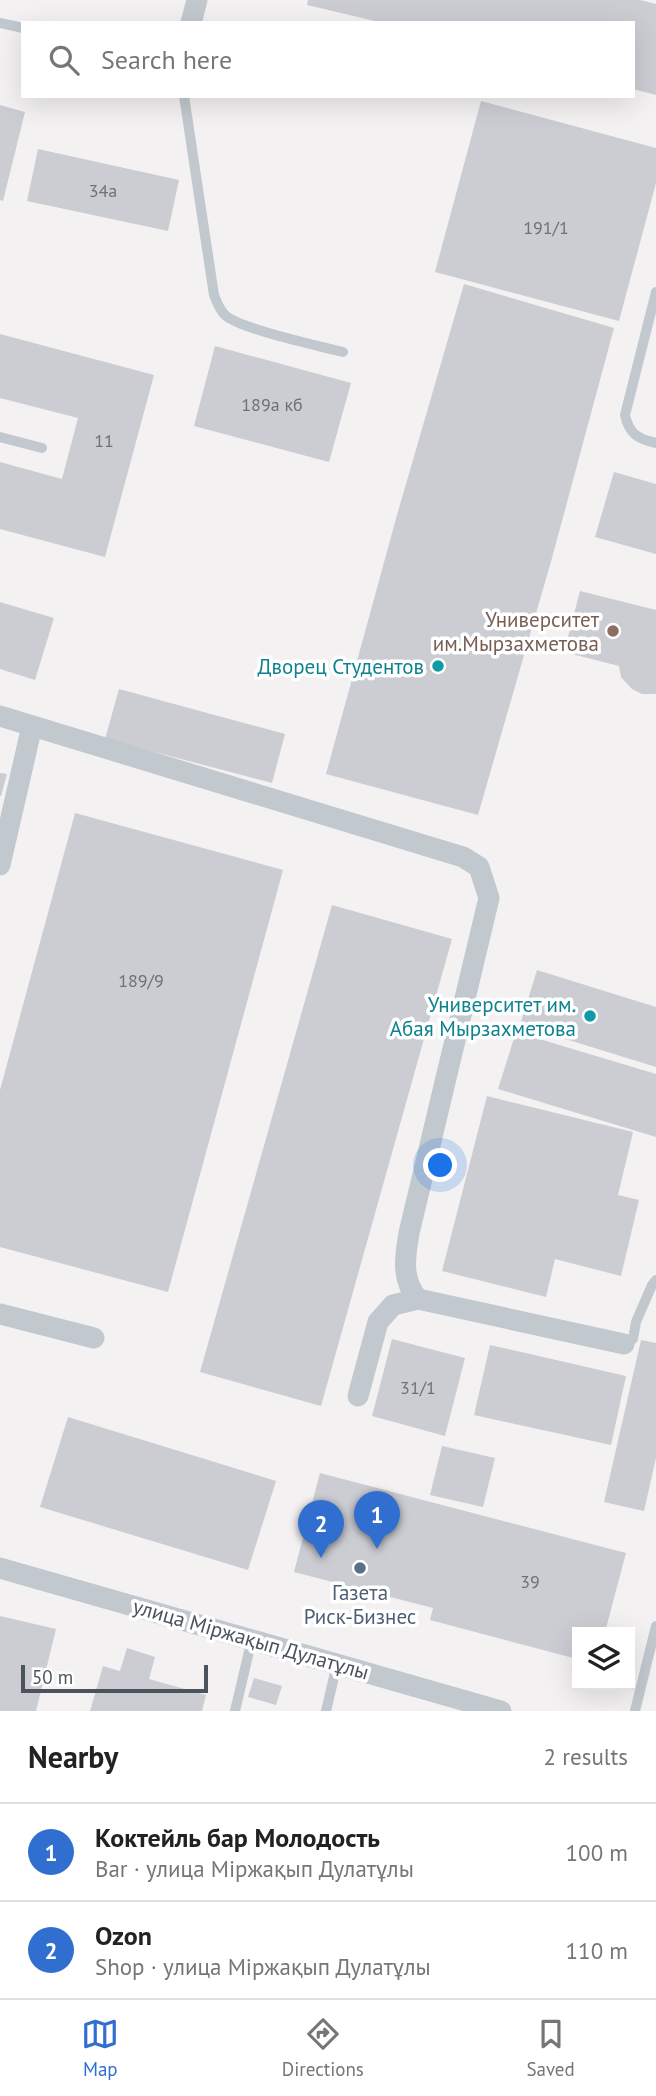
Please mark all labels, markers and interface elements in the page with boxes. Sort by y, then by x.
search box [21,21,635,98]
icon: search [45,41,83,79]
text: Search here [101,43,232,76]
house number: 34а [89,179,117,202]
house number: 191/1 [523,216,569,239]
house number: 189а кб [241,393,303,416]
house number: 11 [94,429,114,452]
place label: Университет им.Мырзахметова [433,606,600,657]
marker: Университет им.Мырзахметова [605,623,621,639]
place label: Дворец Студентов [257,653,424,680]
marker: Дворец Студентов [430,658,446,674]
house number: 189/9 [118,969,164,992]
place label: Университет им. Абая Мырзахметова [390,991,576,1042]
marker: Университет им. Абая Мырзахметова [582,1008,598,1024]
your location [423,1148,457,1182]
house number: 31/1 [400,1376,436,1399]
pin: 1 [354,1491,400,1549]
pin: 2 [298,1500,344,1558]
marker: Газета Риск-Бизнес [352,1560,368,1576]
house number: 39 [520,1570,540,1593]
place label: Газета Риск-Бизнес [304,1579,416,1630]
street label: улица Міржақып Дулатұлы [130,1592,372,1686]
map controls [572,1627,635,1690]
button: layers [572,1627,635,1690]
scale bar [21,1662,208,1694]
text: 50 m [32,1665,73,1689]
text: Nearby [28,1737,118,1776]
text: 2 results [544,1742,628,1771]
text: Коктейль бар Молодость [95,1821,380,1854]
text: 1 [44,1838,58,1867]
text: 100 m [566,1838,628,1867]
text: Bar · улица Міржақып Дулатұлы [95,1854,414,1883]
text: Ozon [95,1919,152,1952]
text: 2 [44,1936,58,1965]
text: 110 m [566,1936,628,1965]
text: Shop · улица Міржақып Дулатұлы [95,1952,431,1981]
tab: Map [81,2015,119,2081]
tab: Directions [282,2015,364,2081]
tab: Saved [526,2015,575,2081]

